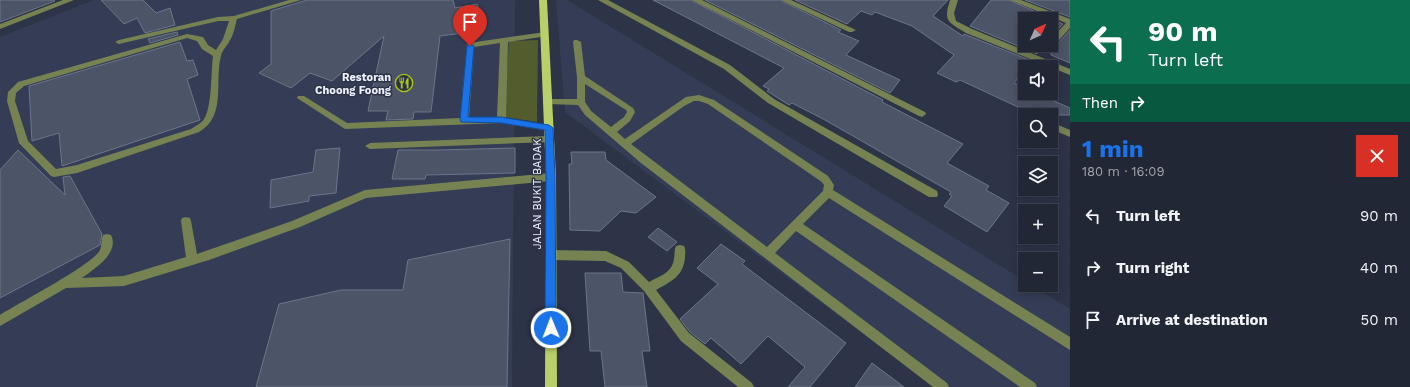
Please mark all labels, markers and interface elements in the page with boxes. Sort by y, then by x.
pin [453,5,487,46]
icon: arrive [459,11,481,33]
north arrow [1018,12,1058,52]
map controls [1018,12,1058,292]
text: 90 m [1148,15,1218,48]
icon: left [1082,16,1134,68]
text: Turn left [1148,49,1223,70]
button: sound [1018,60,1058,100]
place label: Restoran Choong Foong [315,71,392,97]
restaurant icon: Restoran Choong Foong [394,73,414,93]
icon: right [1126,92,1148,114]
text: Then [1082,94,1118,112]
button: search [1018,108,1058,148]
text: 1 min [1082,135,1144,163]
button: close [1356,135,1398,177]
street label: JALAN BUKIT BADAK [531,139,544,249]
button: layers [1018,156,1058,196]
text: 180 m · 16:09 [1082,164,1164,179]
button: + [1018,204,1058,244]
icon: left [1082,205,1104,227]
text: Turn left [1116,207,1180,225]
text: 90 m [1360,207,1398,225]
button: − [1018,252,1058,292]
icon: right [1082,257,1104,279]
text: Turn right [1116,259,1189,277]
text: 40 m [1360,259,1398,277]
position arrow [530,307,572,349]
icon: arrive [1082,309,1104,331]
text: Arrive at destination [1116,311,1268,329]
text: 50 m [1361,311,1398,329]

